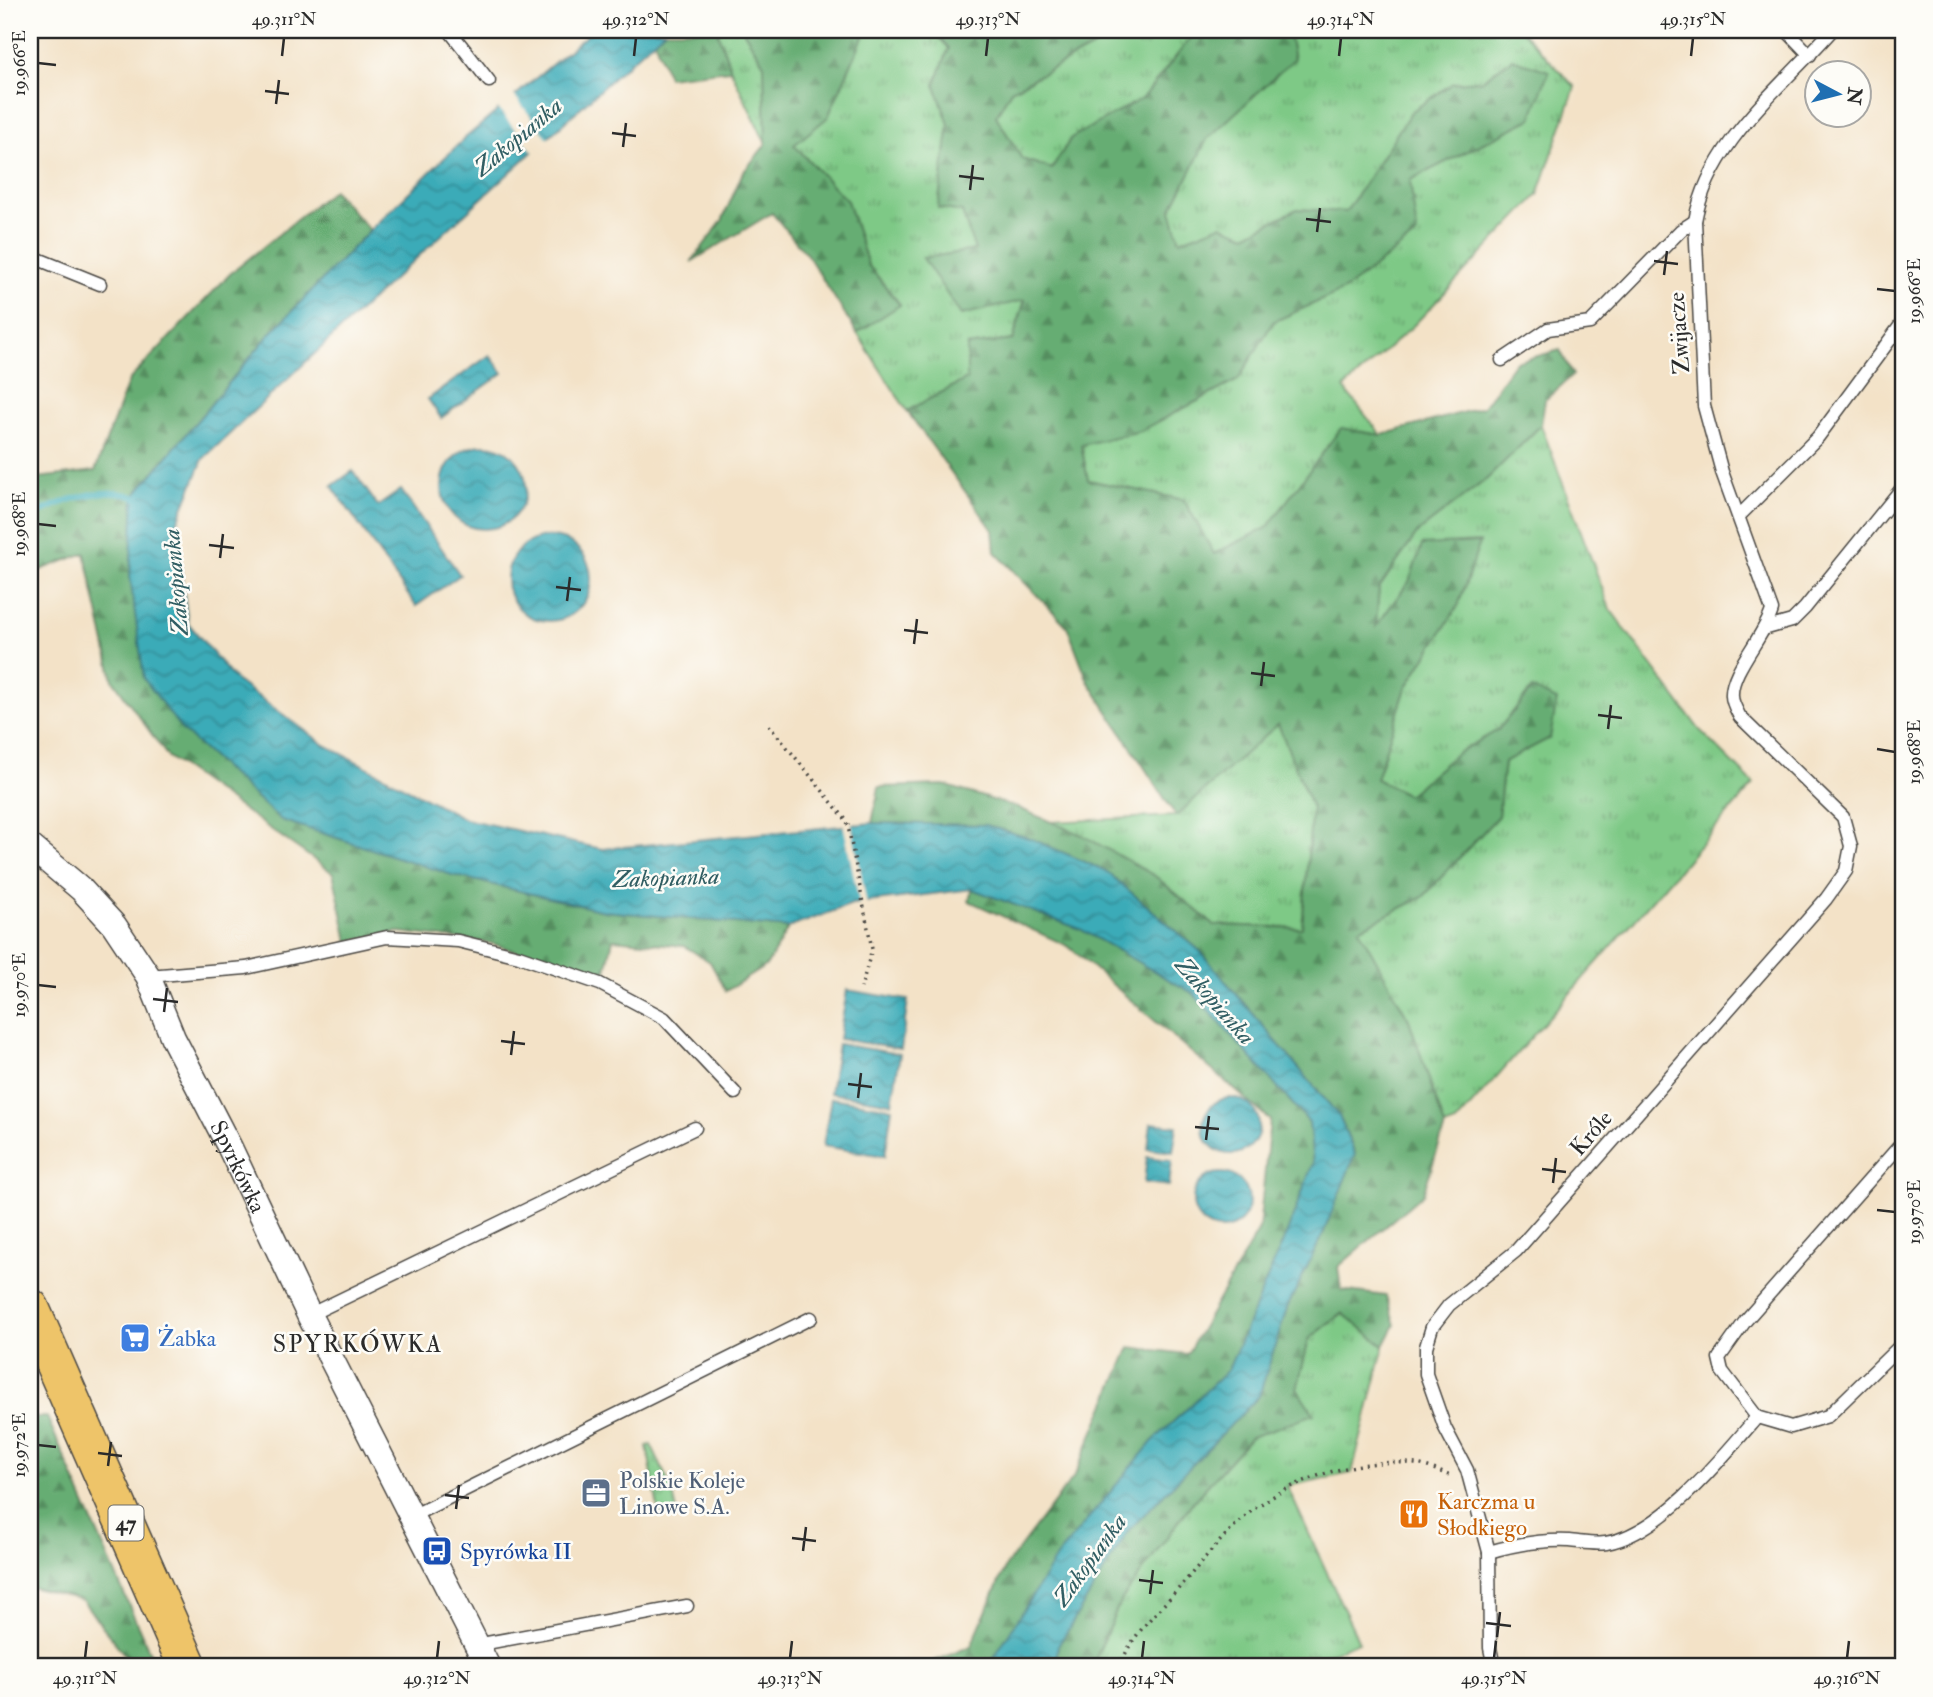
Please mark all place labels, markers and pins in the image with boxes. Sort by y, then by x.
supermarket icon: Żabka [118,1321,152,1355]
place label: Żabka [158,1324,217,1353]
place label: Polskie Koleje Linowe S.A. [619,1466,745,1521]
office icon: Polskie Koleje Linowe S.A. [579,1476,613,1510]
place label: Karczma u Słodkiego [1437,1487,1536,1542]
restaurant icon: Karczma u Słodkiego [1397,1497,1431,1531]
bus stop icon: Spyrówka II [420,1534,454,1568]
place label: Spyrówka II [460,1537,572,1567]

